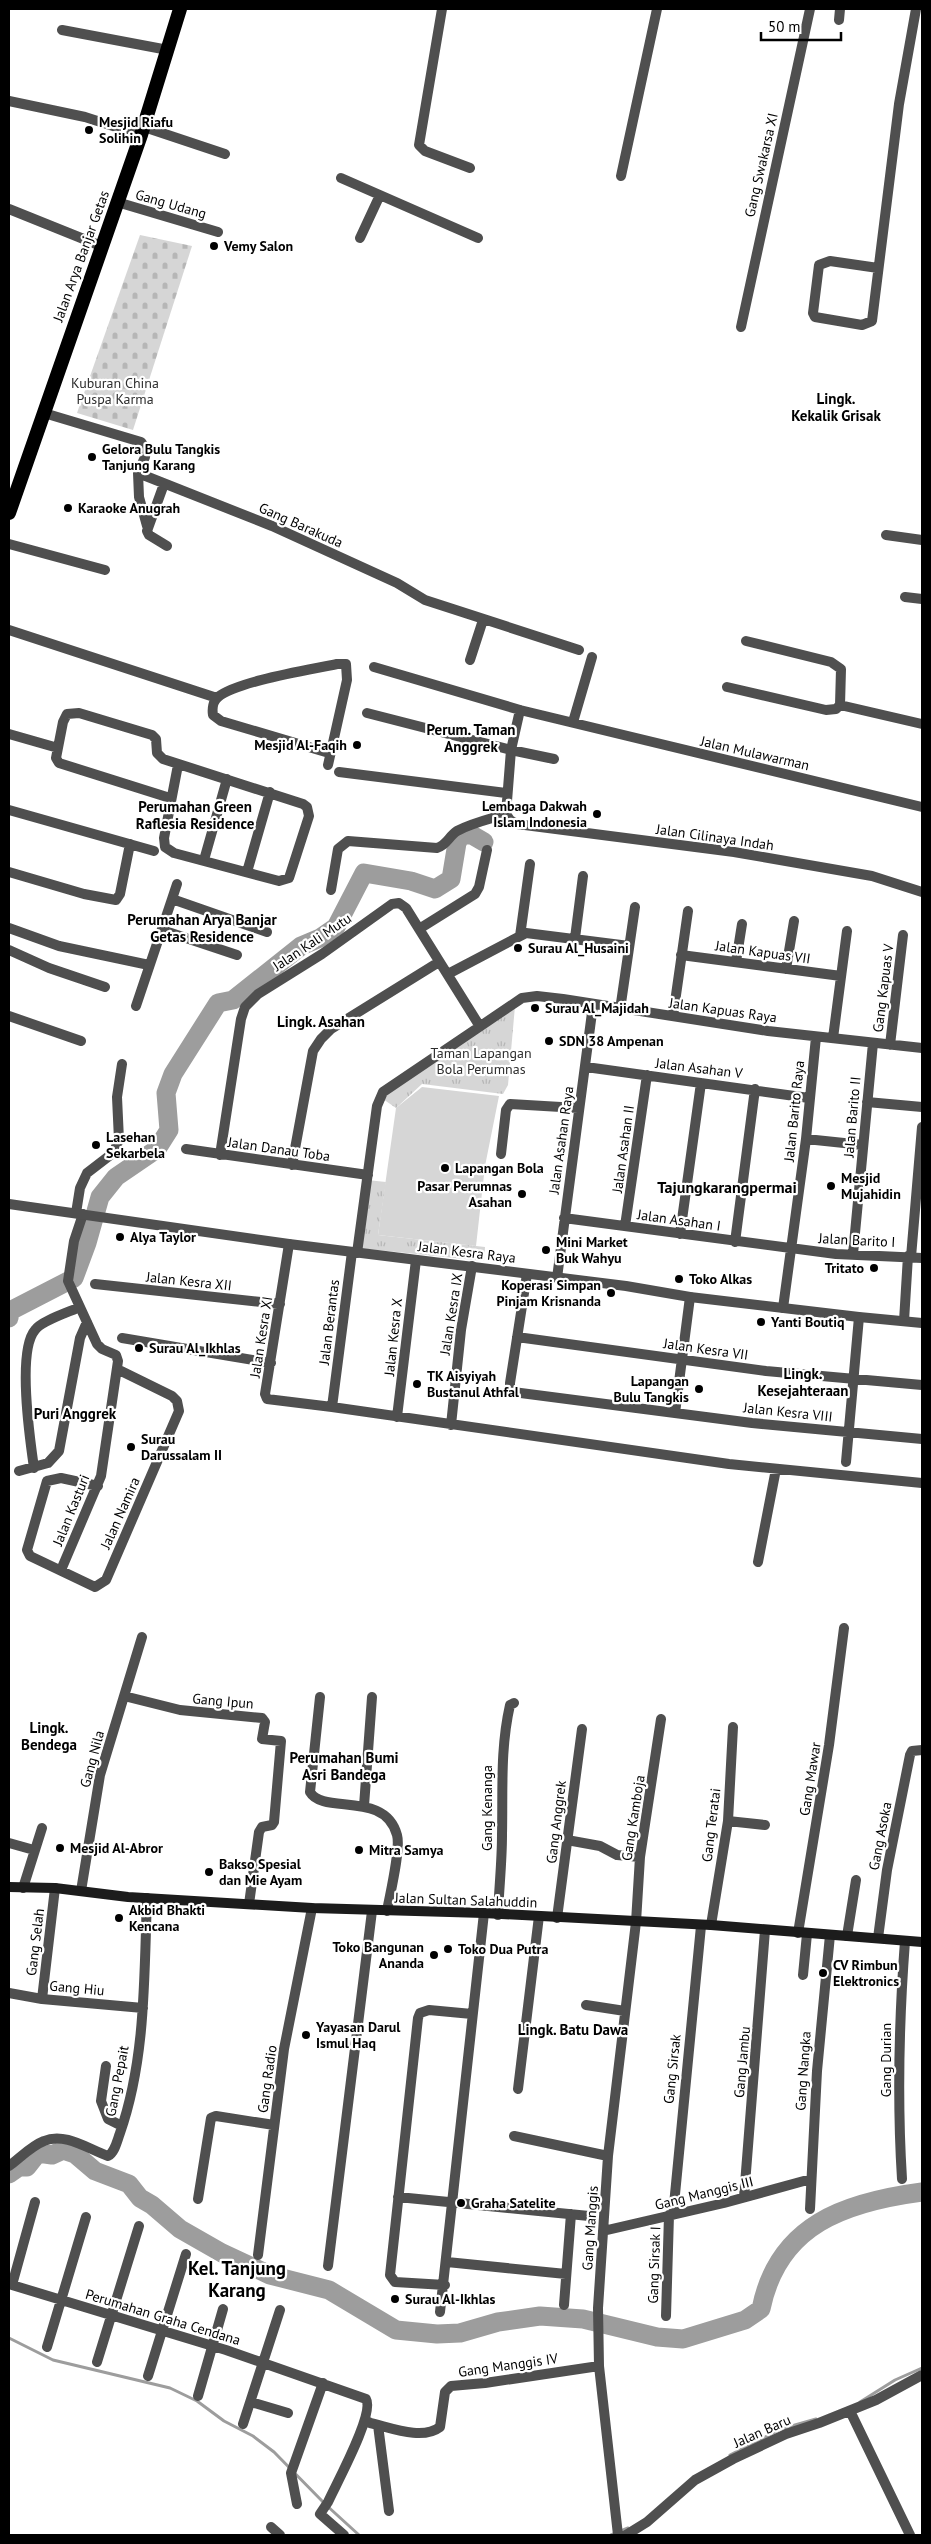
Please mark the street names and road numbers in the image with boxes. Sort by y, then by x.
street label: Gang Swakarsa XI [740,111,782,219]
street label: Gang Udang [133,185,209,223]
street label: Jalan Arya Banjar Getas [49,188,113,325]
street label: Gang Barakuda [256,498,346,552]
street label: Jalan Mulawarman [698,732,811,774]
street label: Jalan Cilinaya Indah [654,820,775,854]
street label: Jalan Kali Mutu [268,909,355,975]
street label: Jalan Kapuas VII [713,936,812,968]
street label: Gang Kapuas V [869,943,897,1033]
street label: Jalan Kapuas Raya [667,993,778,1026]
street label: Jalan Asahan V [653,1054,744,1082]
street label: Jalan Barito Raya [780,1060,808,1163]
street label: Jalan Barito II [839,1076,864,1159]
street label: Jalan Asahan Raya [544,1085,577,1196]
street label: Jalan Asahan II [608,1104,638,1195]
street label: Jalan Danau Toba [226,1133,331,1165]
street label: Jalan Asahan I [635,1205,722,1235]
street label: Jalan Barito I [817,1229,896,1251]
street label: Jalan Kesra Raya [416,1237,517,1267]
street label: Jalan Kesra XII [144,1267,233,1294]
street label: Jalan Kesra IX [436,1272,466,1357]
street label: Jalan Berantas [315,1278,343,1367]
street label: Jalan Kesra XI [246,1295,276,1380]
street label: Jalan Kesra X [380,1297,406,1378]
street label: Jalan Kesra VII [661,1334,750,1364]
street label: Jalan Kesra VIII [742,1398,833,1426]
street label: Jalan Kasturi [48,1472,93,1549]
street label: Jalan Namira [96,1474,144,1553]
street label: Gang Ipun [192,1689,254,1713]
street label: Gang Nila [76,1728,108,1790]
street label: Gang Mawar [795,1741,825,1817]
street label: Gang Kenanga [478,1765,496,1851]
street label: Gang Kamboja [617,1774,649,1862]
street label: Gang Anggrek [542,1779,570,1865]
street label: Gang Teratai [698,1787,724,1863]
street label: Gang Asoka [865,1800,895,1872]
street label: Jalan Sultan Salahuddin [393,1888,538,1911]
street label: Gang Selah [22,1907,48,1977]
street label: Gang Hiu [49,1977,105,1999]
street label: Gang Durian [877,2023,895,2097]
street label: Gang Jambu [730,2025,754,2099]
street label: Gang Nangka [791,2031,815,2111]
street label: Gang Sirsak [659,2033,685,2105]
street label: Gang Pepait [101,2044,133,2118]
street label: Gang Radio [253,2044,281,2114]
street label: Gang Manggis III [653,2172,755,2214]
street label: Gang Manggis [578,2185,602,2271]
street label: Gang Sirsak I [644,2226,664,2304]
street label: Perumahan Graha Cendana [83,2285,243,2349]
street label: Gang Manggis IV [457,2349,559,2381]
street label: Jalan Baru [730,2410,793,2452]

